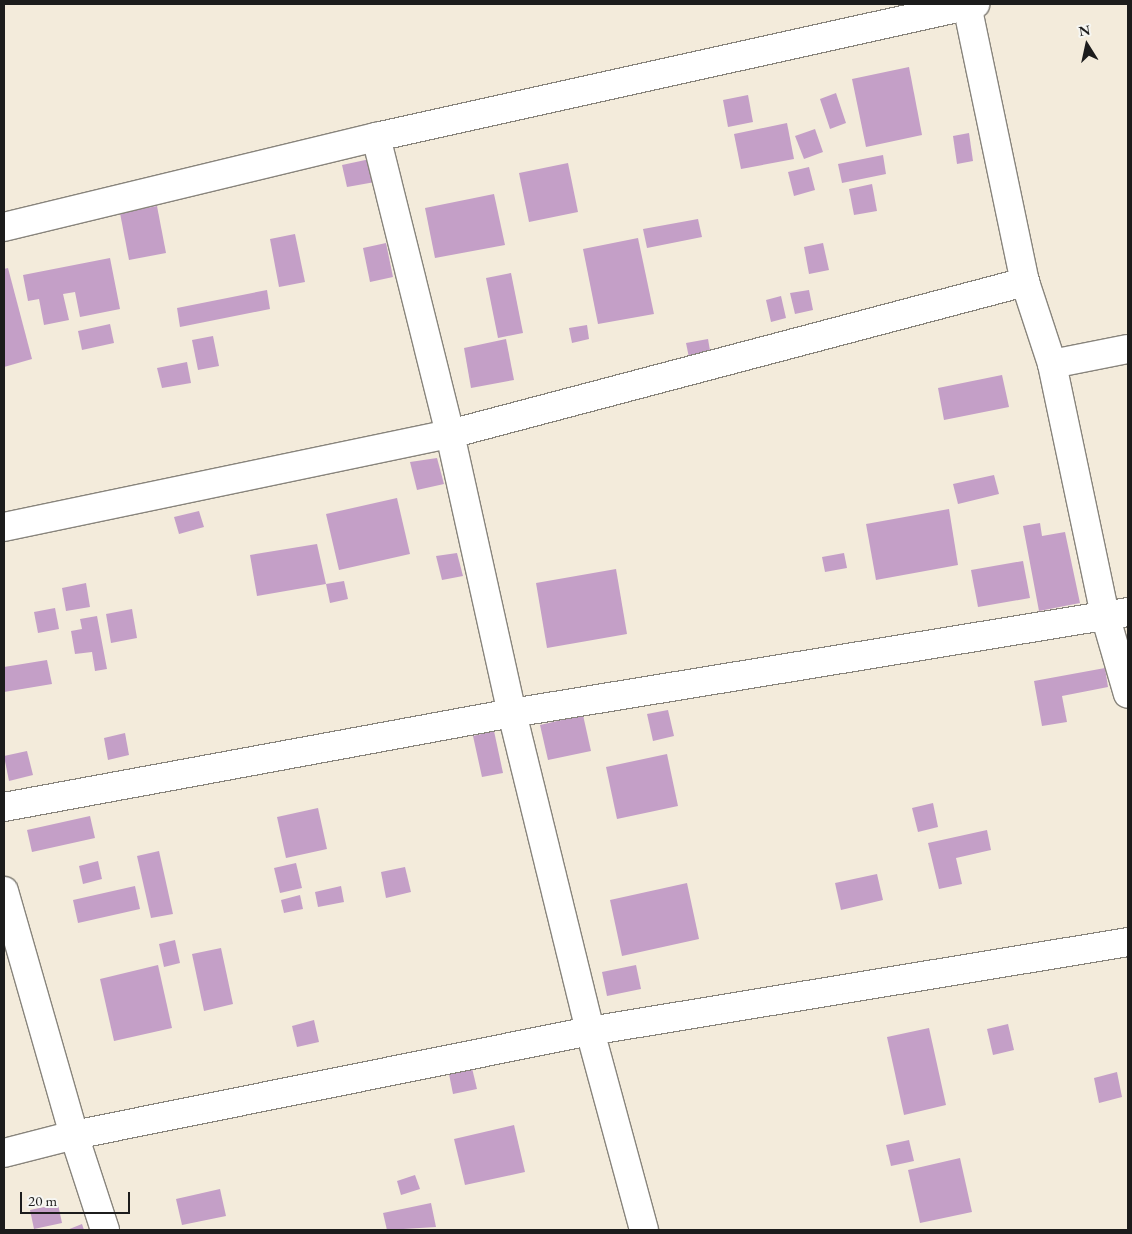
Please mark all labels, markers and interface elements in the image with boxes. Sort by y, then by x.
north arrow [1062,20,1112,70]
text: N [1077,20,1092,40]
scale bar [22,1182,132,1214]
text: 20 m [28,1191,57,1210]

